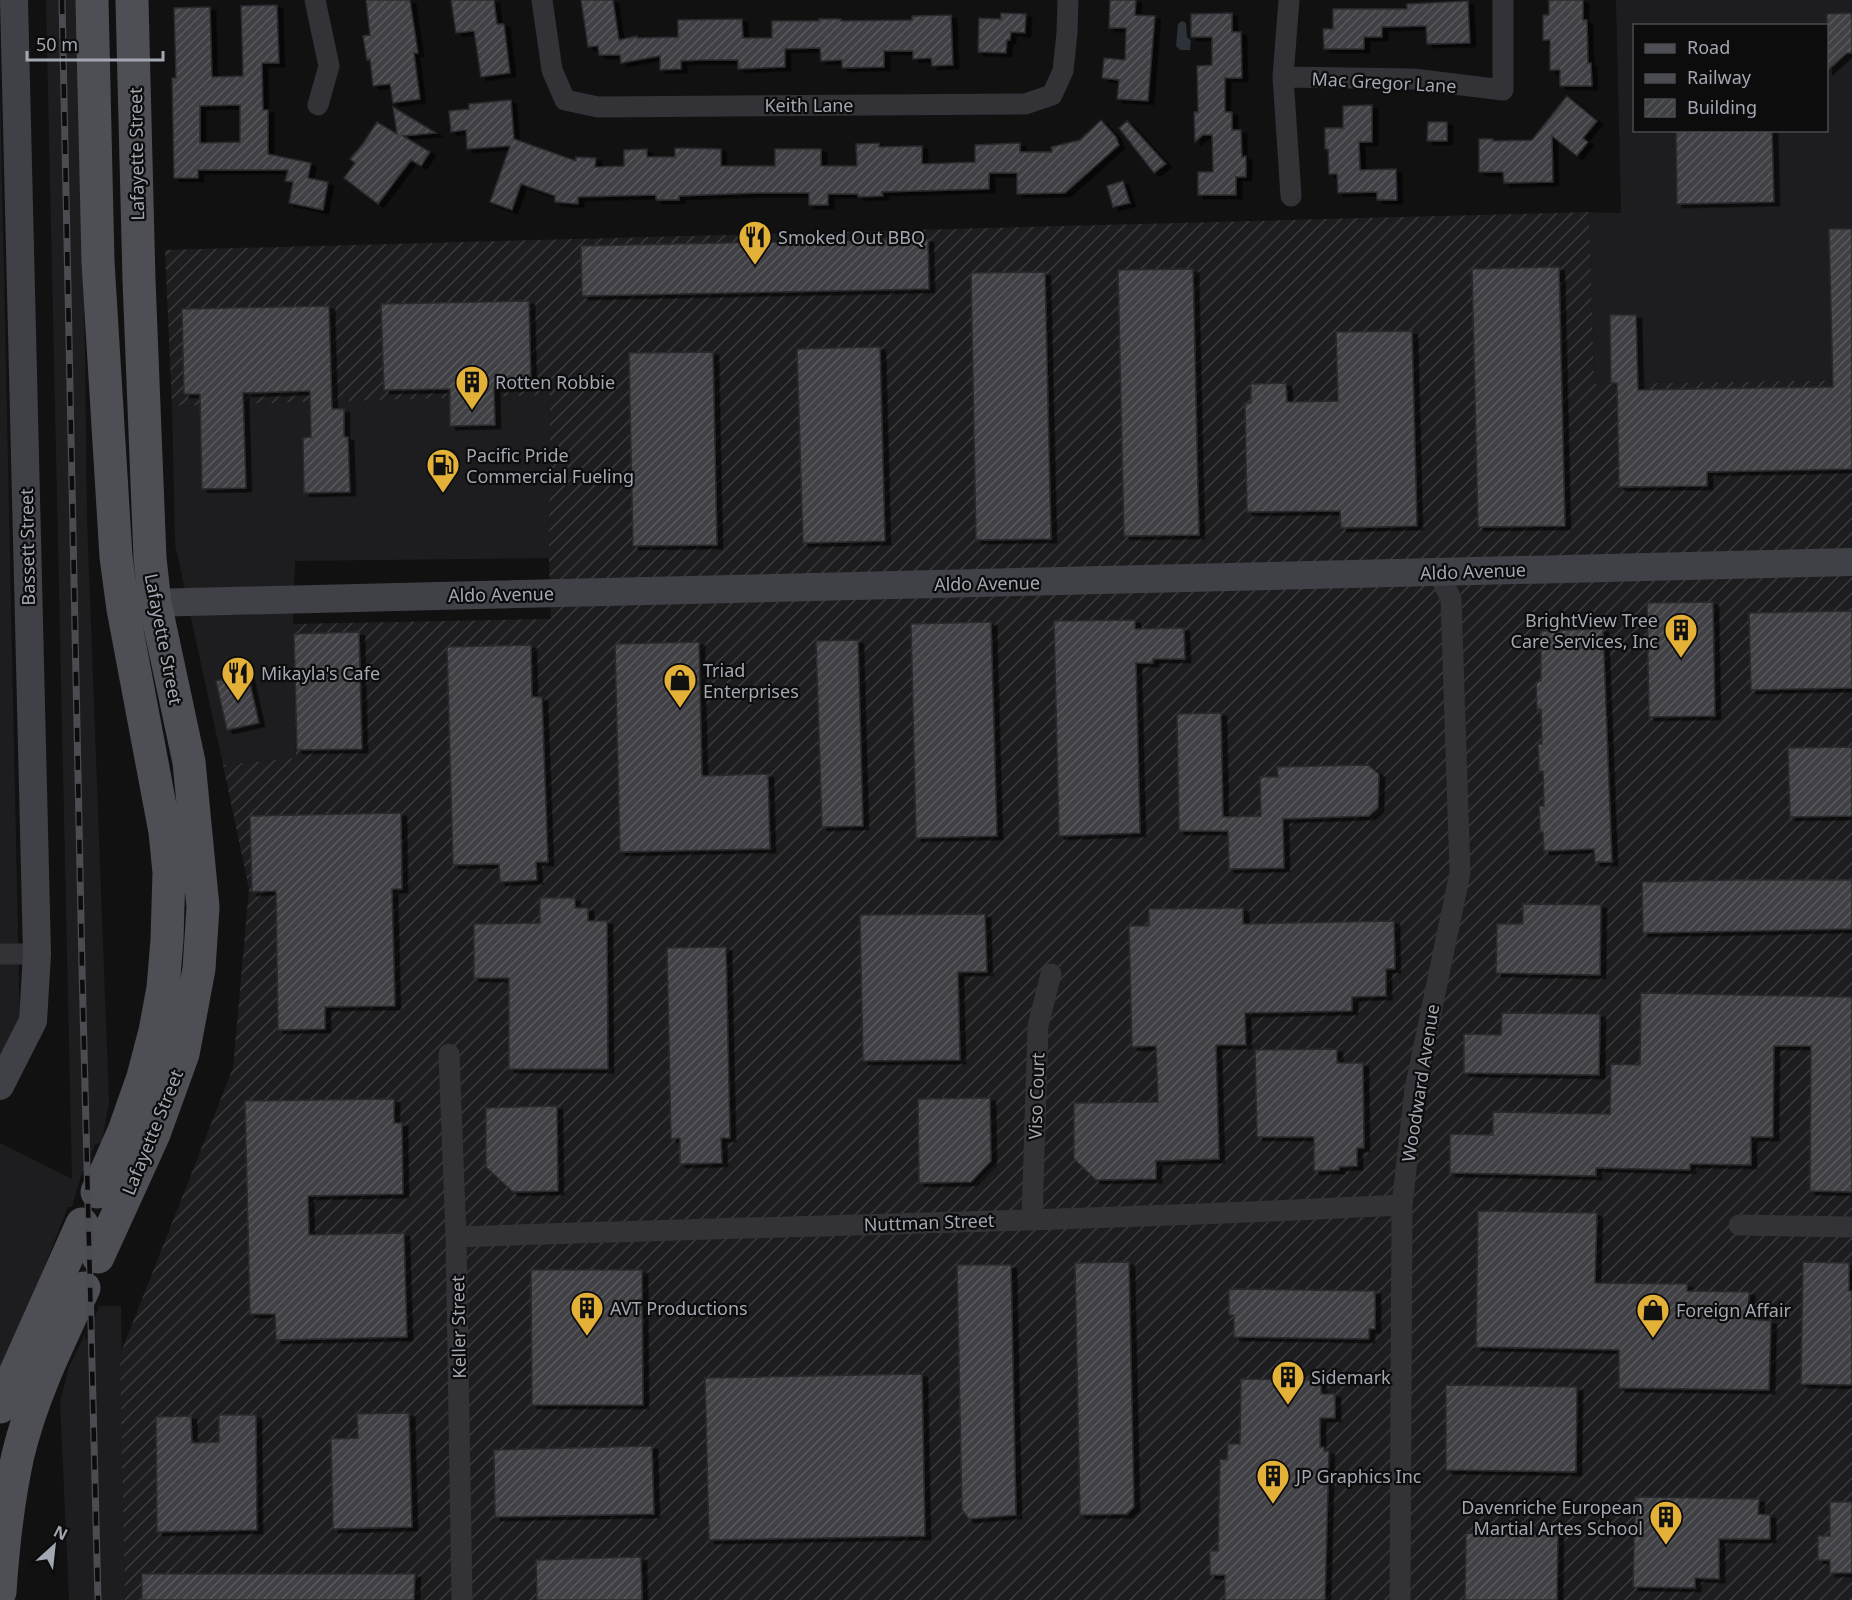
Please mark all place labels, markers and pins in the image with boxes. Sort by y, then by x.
restaurant icon: Smoked Out BBQ [737,219,773,266]
place label: Smoked Out BBQ [778,225,925,249]
building icon: Rotten Robbie [454,364,490,411]
place label: Rotten Robbie [495,370,615,394]
place label: Pacific Pride Commercial Fueling [466,443,634,488]
fuel station icon: Pacific Pride Commercial Fueling [425,447,461,494]
place label: BrightView Tree Care Services, Inc [1511,608,1658,653]
building icon: BrightView Tree Care Services, Inc [1663,612,1699,659]
restaurant icon: Mikayla's Cafe [220,655,256,702]
place label: Triad Enterprises [703,658,799,703]
place label: Mikayla's Cafe [261,661,380,685]
shop icon: Triad Enterprises [662,662,698,709]
building icon: AVT Productions [569,1290,605,1337]
shop icon: Foreign Affair [1635,1292,1671,1339]
place label: AVT Productions [610,1296,748,1320]
place label: Foreign Affair [1676,1298,1792,1322]
building icon: Sidemark [1270,1359,1306,1406]
place label: Sidemark [1311,1365,1391,1389]
building icon: JP Graphics Inc [1255,1458,1291,1505]
place label: JP Graphics Inc [1294,1464,1422,1488]
place label: Davenriche European Martial Artes School [1461,1495,1643,1540]
building icon: Davenriche European Martial Artes School [1648,1499,1684,1546]

